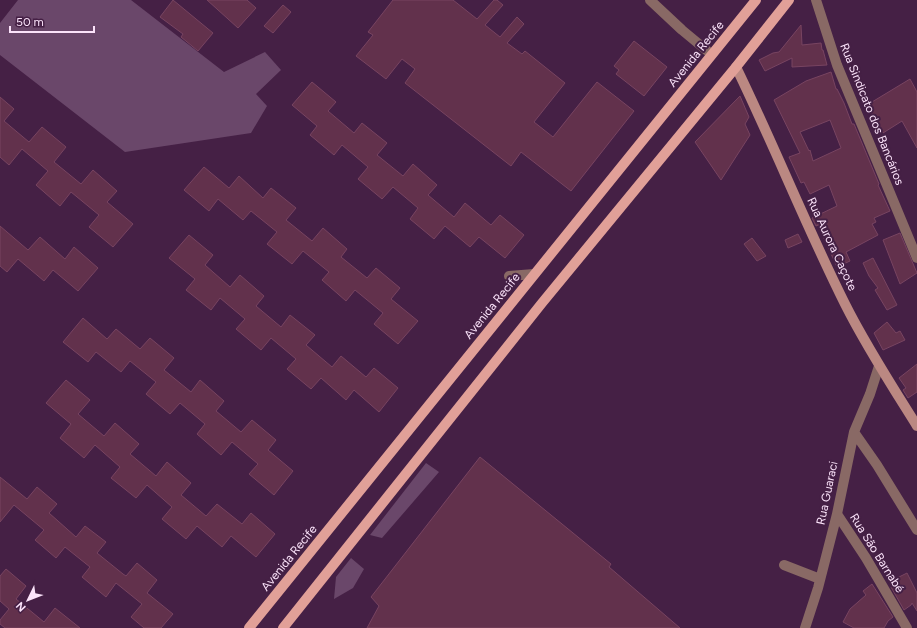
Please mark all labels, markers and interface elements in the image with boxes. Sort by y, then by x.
scale bar [10,8,94,34]
text: 50 m [16,15,44,29]
street label: Avenida Recife [665,18,727,90]
street label: Rua Sindicato dos Bancários [837,41,907,187]
street label: Rua Aurora Caçote [804,195,860,293]
street label: Avenida Recife [461,270,523,342]
street label: Rua Guaraci [813,460,841,526]
street label: Rua São Barnabé [847,511,907,595]
street label: Avenida Recife [258,522,320,594]
north arrow [8,580,48,620]
text: N [13,599,29,614]

